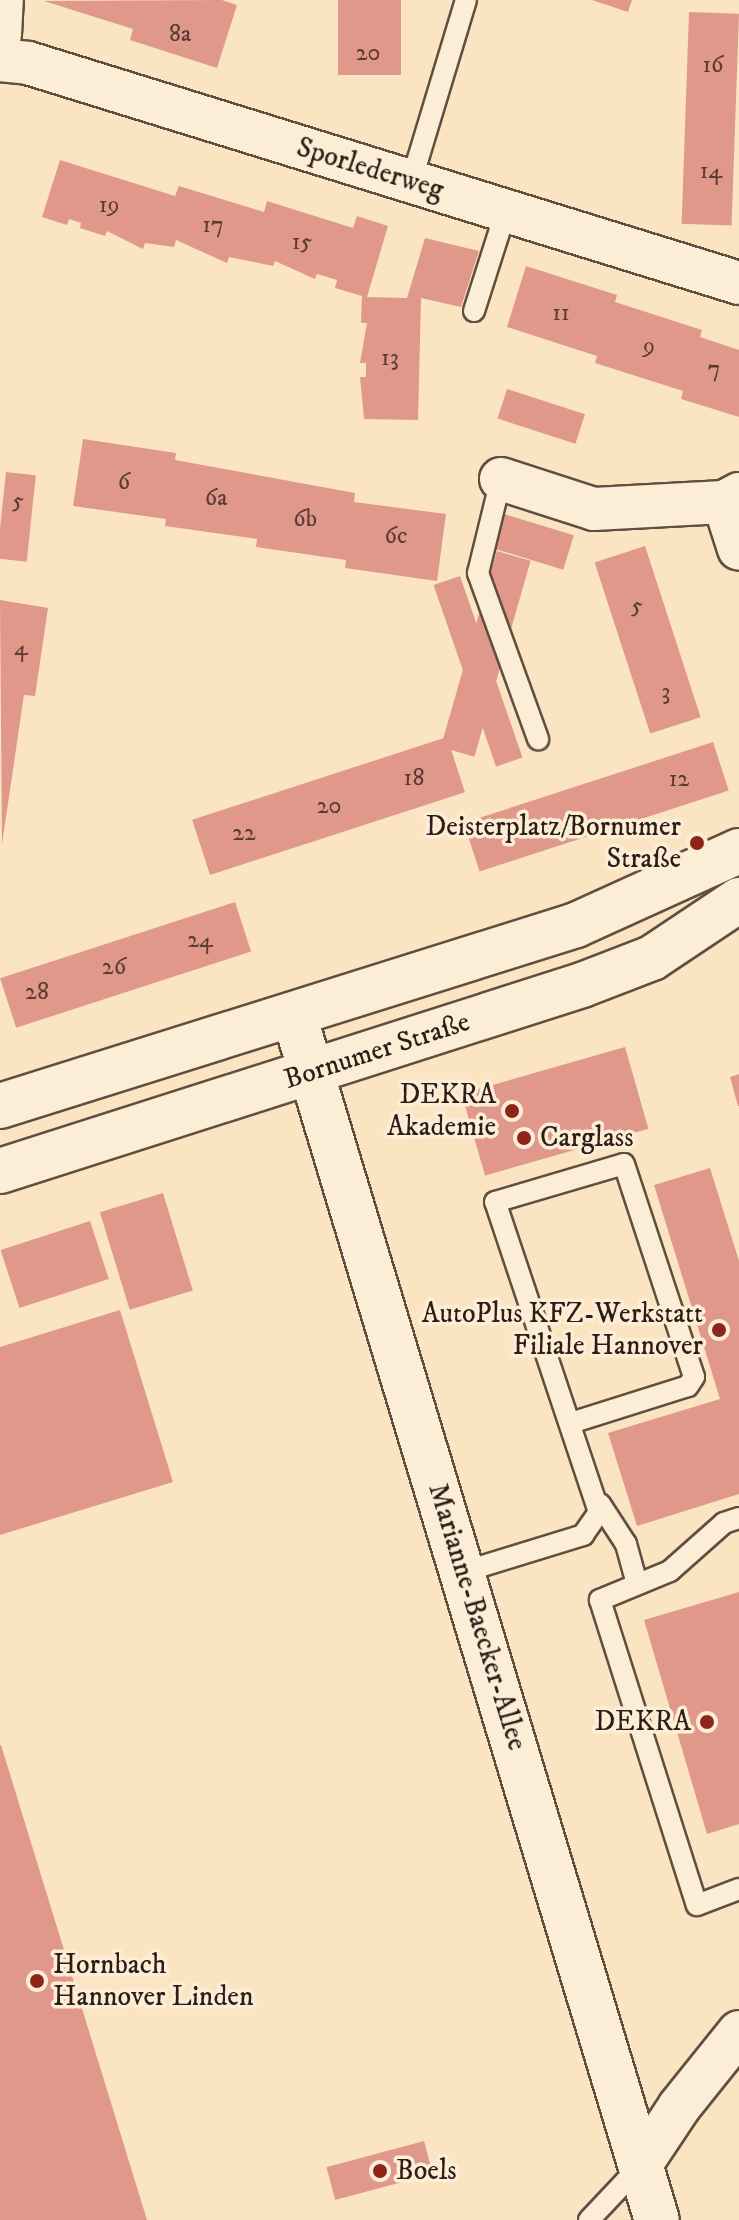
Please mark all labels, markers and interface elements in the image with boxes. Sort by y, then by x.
house number: 8a [169,21,191,49]
house number: 20 [356,40,380,68]
house number: 16 [702,52,724,80]
street label: Sporlederweg [293,131,447,207]
house number: 14 [700,158,722,186]
house number: 19 [99,192,119,220]
house number: 17 [202,212,224,240]
house number: 15 [292,229,312,257]
house number: 11 [552,300,570,328]
house number: 9 [643,333,655,361]
house number: 13 [381,345,399,373]
house number: 7 [708,356,720,384]
house number: 6 [118,469,130,497]
house number: 6a [205,485,227,513]
house number: 5 [12,488,24,516]
house number: 6b [293,506,317,534]
house number: 6c [385,523,407,551]
house number: 5 [631,593,643,621]
house number: 4 [14,635,28,663]
house number: 3 [662,679,670,707]
house number: 18 [404,765,424,793]
house number: 12 [669,766,689,794]
house number: 20 [317,793,341,821]
place label: Deisterplatz/Bornumer Straße [425,810,681,876]
house number: 22 [232,820,256,848]
marker: Deisterplatz/Bornumer Straße [688,834,706,852]
house number: 24 [187,927,213,955]
house number: 26 [102,954,126,982]
house number: 28 [25,979,49,1007]
street label: Bornumer Straße [280,1005,474,1097]
place label: DEKRA Akademie [387,1078,496,1144]
marker: DEKRA Akademie [503,1102,521,1120]
place label: Carglass [540,1121,634,1155]
marker: Carglass [515,1129,533,1147]
place label: AutoPlus KFZ-Werkstatt Filiale Hannover [422,1297,703,1363]
marker: AutoPlus KFZ-Werkstatt Filiale Hannover [710,1321,728,1339]
street label: Marianne-Baecker-Allee [420,1480,534,1754]
place label: DEKRA [595,1705,691,1739]
marker: DEKRA [698,1713,716,1731]
place label: Hornbach Hannover Linden [53,1948,254,2014]
marker: Hornbach Hannover Linden [28,1972,46,1990]
place label: Boels [396,2154,457,2188]
marker: Boels [371,2162,389,2180]

